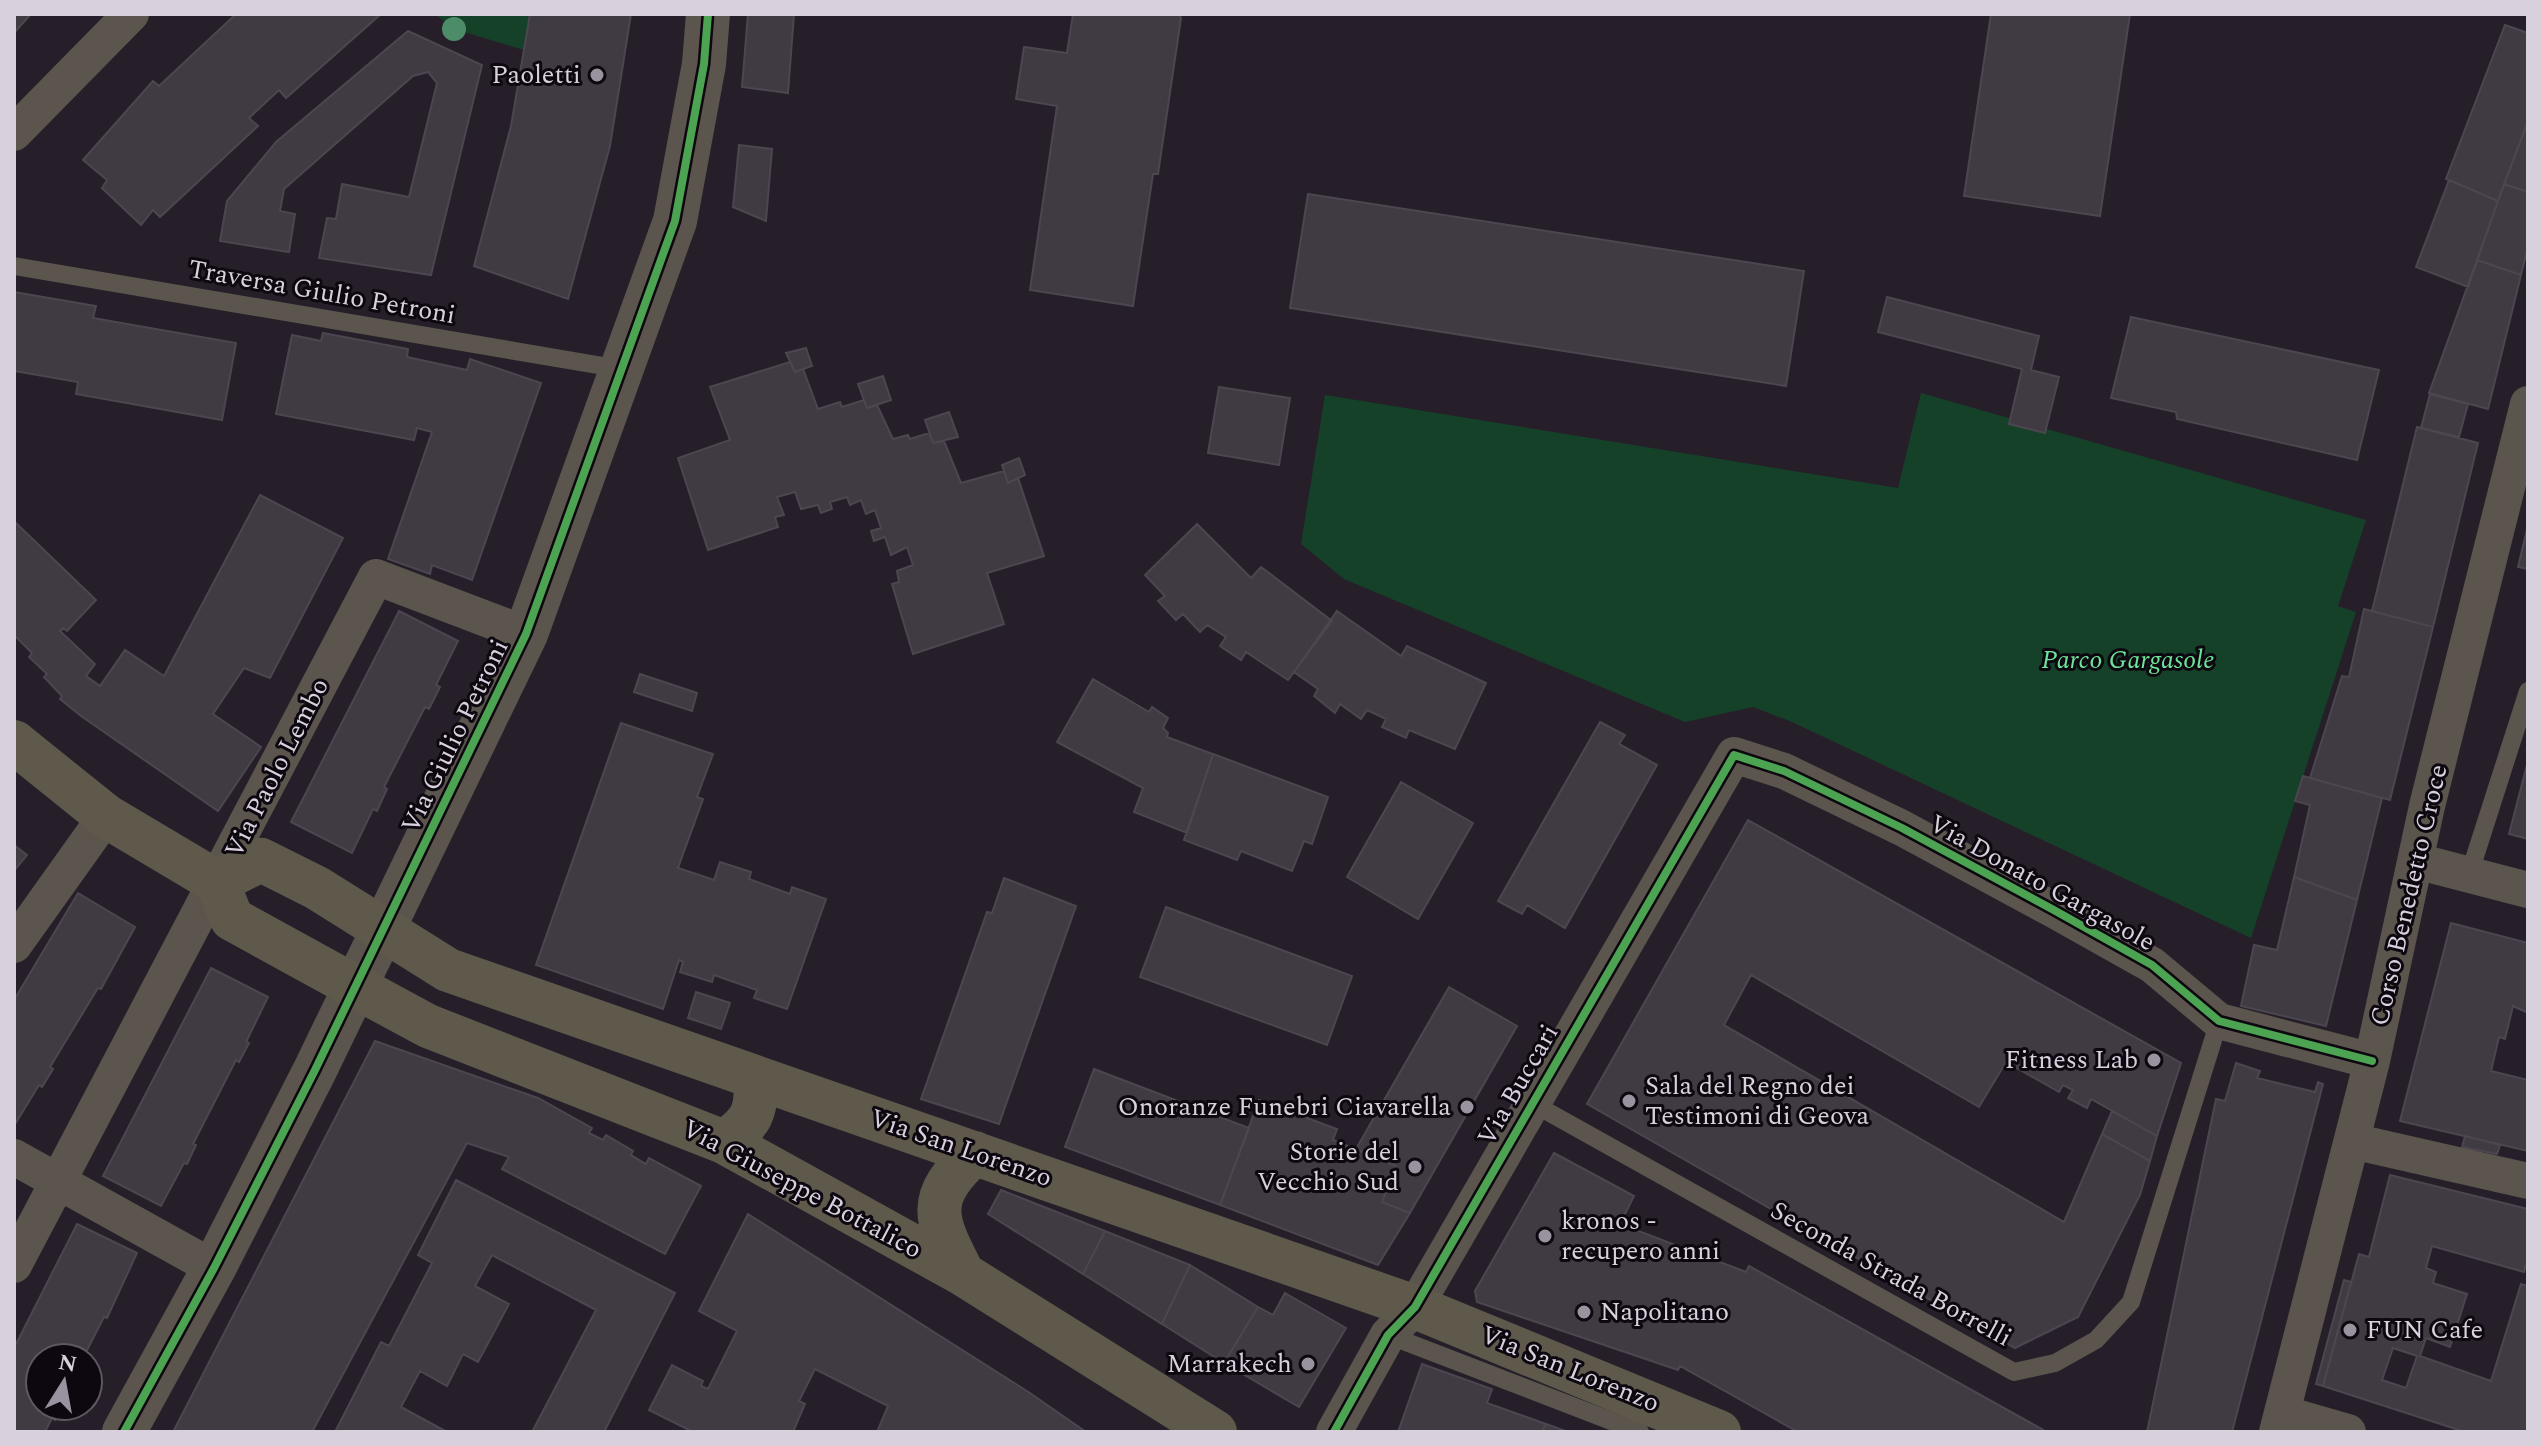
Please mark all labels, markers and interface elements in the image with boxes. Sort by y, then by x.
place label: Paoletti [491,55,581,95]
marker: Paoletti [588,66,606,84]
street label: Traversa Giulio Petroni [185,249,459,335]
street label: Via Giulio Petroni [391,632,519,840]
park label: Parco Gargasole [2041,640,2215,680]
street label: Via Paolo Lembo [214,671,340,865]
street label: Corso Benedetto Croce [2359,760,2459,1030]
street label: Via Donato Gargasole [1921,804,2163,962]
street label: Via Buccari [1467,1017,1569,1153]
place label: Fitness Lab [2005,1040,2138,1080]
marker: Fitness Lab [2145,1051,2163,1069]
place label: Sala del Regno dei Testimoni di Geova [1645,1066,1869,1136]
place label: Onoranze Funebri Ciavarella [1118,1087,1451,1127]
marker: Sala del Regno dei Testimoni di Geova [1620,1092,1638,1110]
street label: Via San Lorenzo [865,1098,1057,1198]
marker: Onoranze Funebri Ciavarella [1458,1098,1476,1116]
street label: Via Giuseppe Bottalico [675,1109,929,1269]
place label: Storie del Vecchio Sud [1257,1132,1399,1202]
marker: Storie del Vecchio Sud [1406,1158,1424,1176]
street label: Seconda Strada Borrelli [1763,1191,2019,1357]
place label: kronos - recupero anni [1561,1201,1720,1271]
marker: kronos - recupero anni [1536,1227,1554,1245]
place label: Napolitano [1600,1292,1729,1332]
marker: Napolitano [1575,1303,1593,1321]
place label: FUN Cafe [2366,1310,2483,1350]
street label: Via San Lorenzo [1474,1315,1666,1423]
marker: FUN Cafe [2341,1321,2359,1339]
north arrow [24,1342,104,1422]
place label: Marrakech [1167,1344,1292,1384]
text: N [56,1346,80,1382]
marker: Marrakech [1299,1355,1317,1373]

